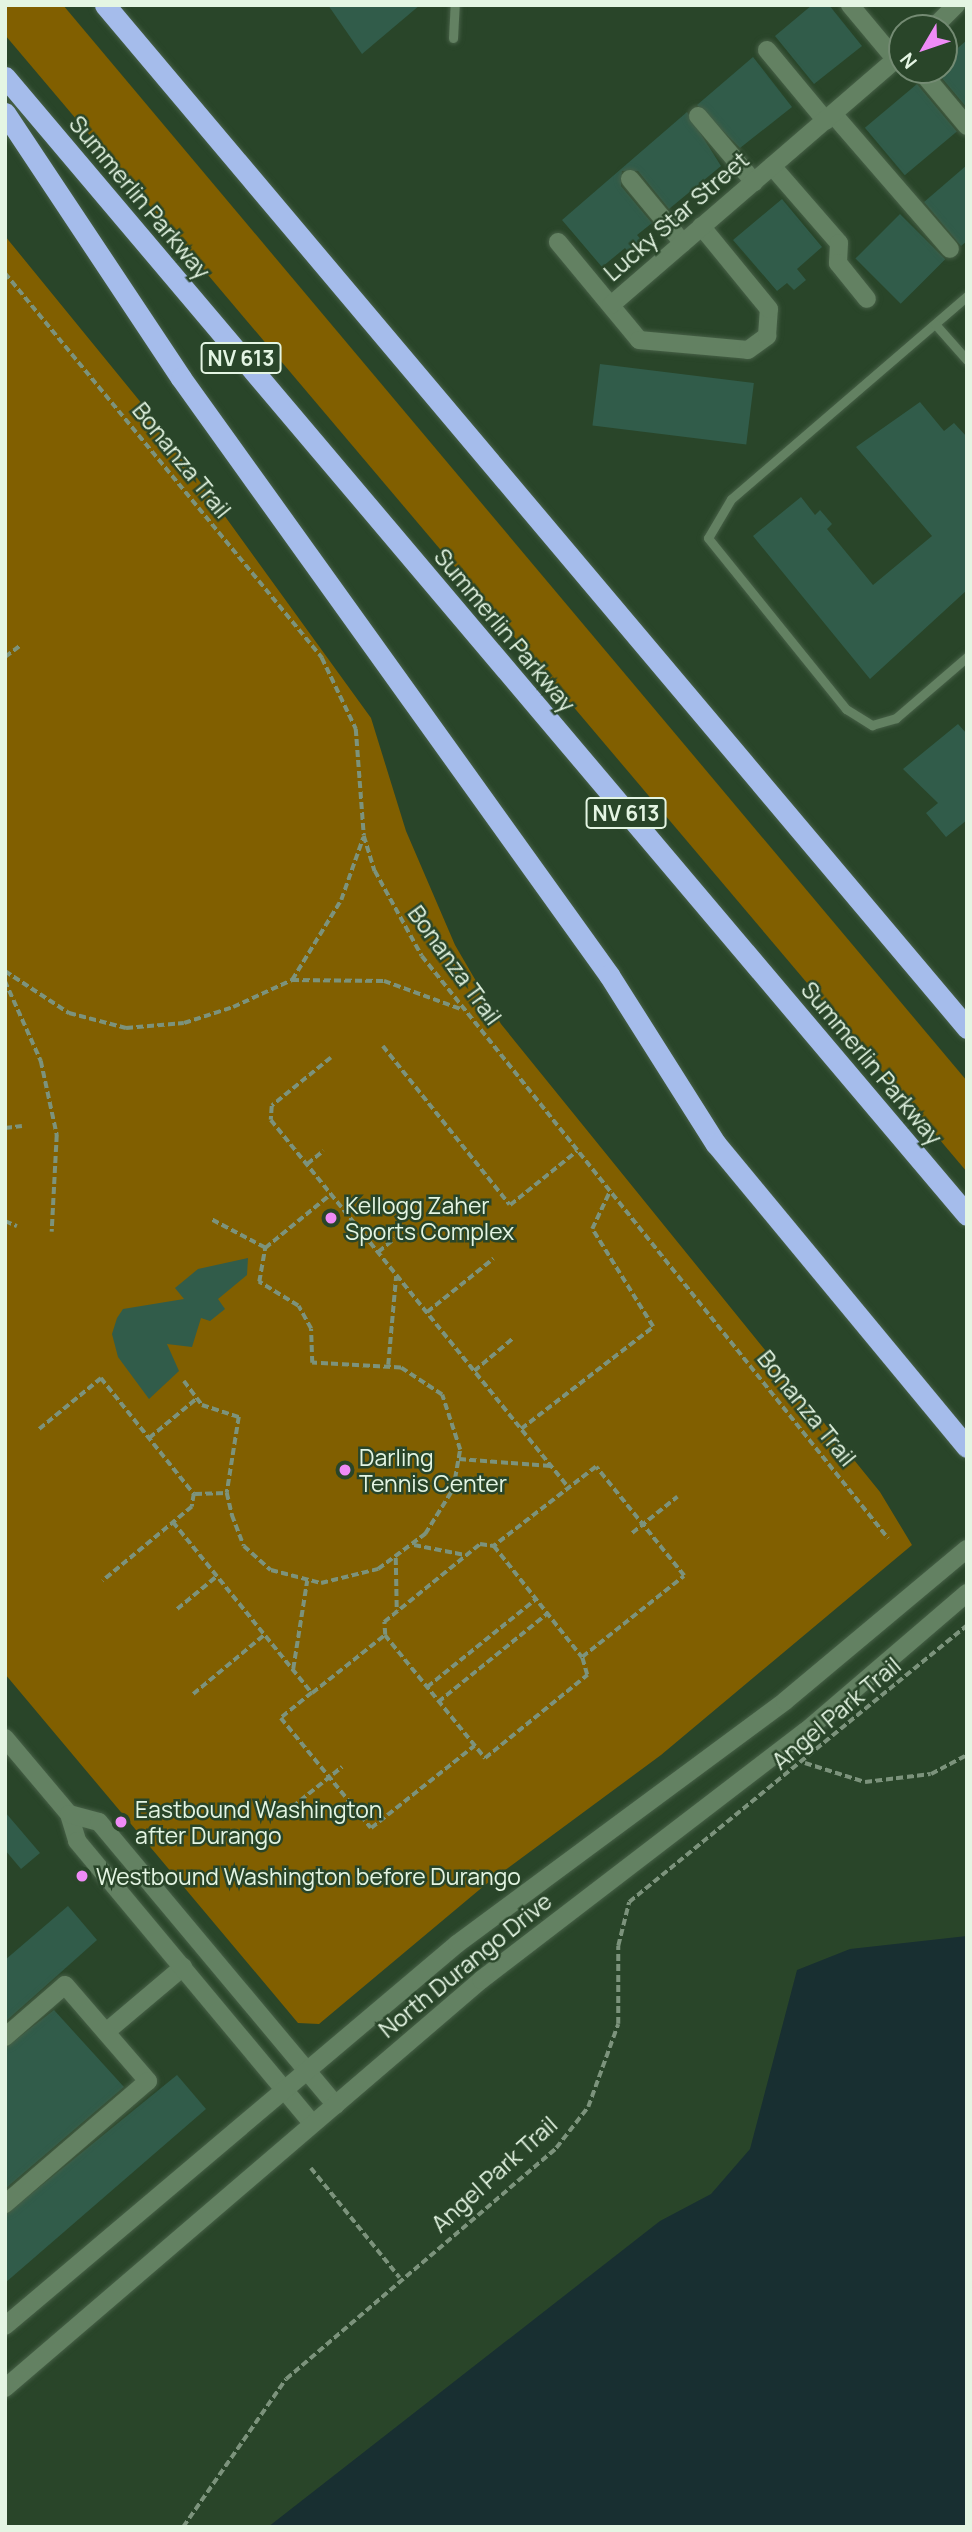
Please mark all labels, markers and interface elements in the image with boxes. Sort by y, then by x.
north arrow [888,14,958,84]
text: N [894,47,923,74]
street label: Summerlin Parkway [64,110,216,284]
street label: Lucky Star Street [598,146,754,286]
road number: NV 613 [199,340,283,376]
street label: Bonanza Trail [127,397,237,523]
street label: Summerlin Parkway [429,543,581,717]
road number: NV 613 [584,796,668,830]
street label: Bonanza Trail [403,900,507,1030]
street label: Summerlin Parkway [796,976,948,1150]
place label: Kellogg Zaher Sports Complex [345,1191,514,1245]
marker: Kellogg Zaher Sports Complex [323,1210,339,1226]
street label: Bonanza Trail [752,1345,862,1471]
place label: Darling Tennis Center [359,1443,507,1497]
marker: Darling Tennis Center [337,1462,353,1478]
street label: Angel Park Trail [766,1651,906,1775]
place label: Eastbound Washington after Durango [135,1795,383,1849]
marker: Eastbound Washington after Durango [113,1814,129,1830]
place label: Westbound Washington before Durango [96,1862,521,1890]
marker: Westbound Washington before Durango [74,1868,90,1884]
street label: North Durango Drive [373,1887,557,2043]
street label: Angel Park Trail [425,2110,563,2238]

